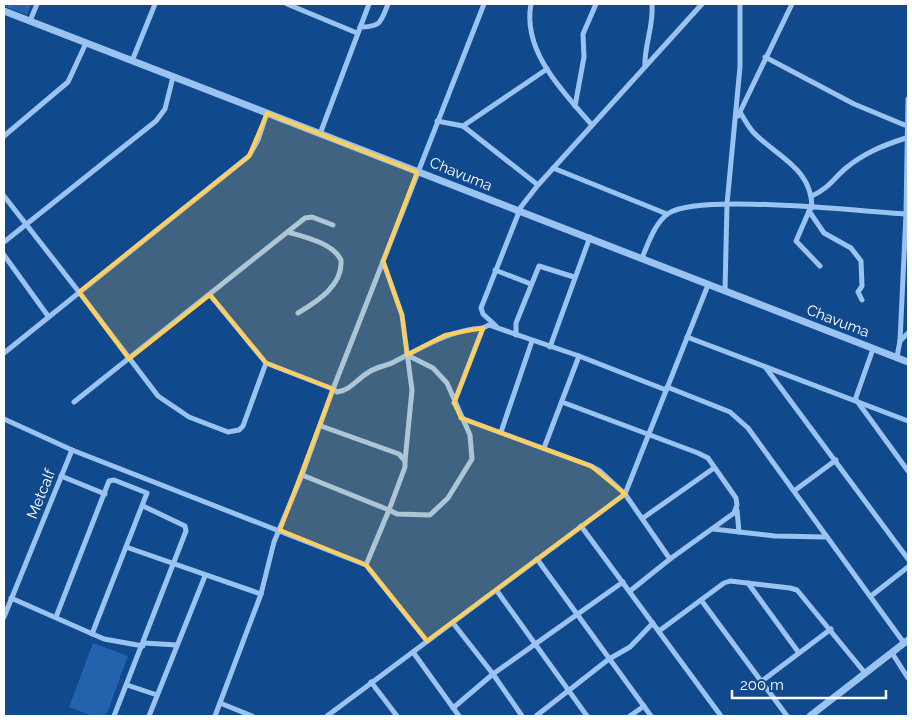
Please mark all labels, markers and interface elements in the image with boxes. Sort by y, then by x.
street label: Chavuma [427,153,495,195]
street label: Chavuma [804,301,872,341]
street label: Metcalf [23,466,59,522]
scale bar [732,668,886,700]
text: 200 m [740,676,784,694]

